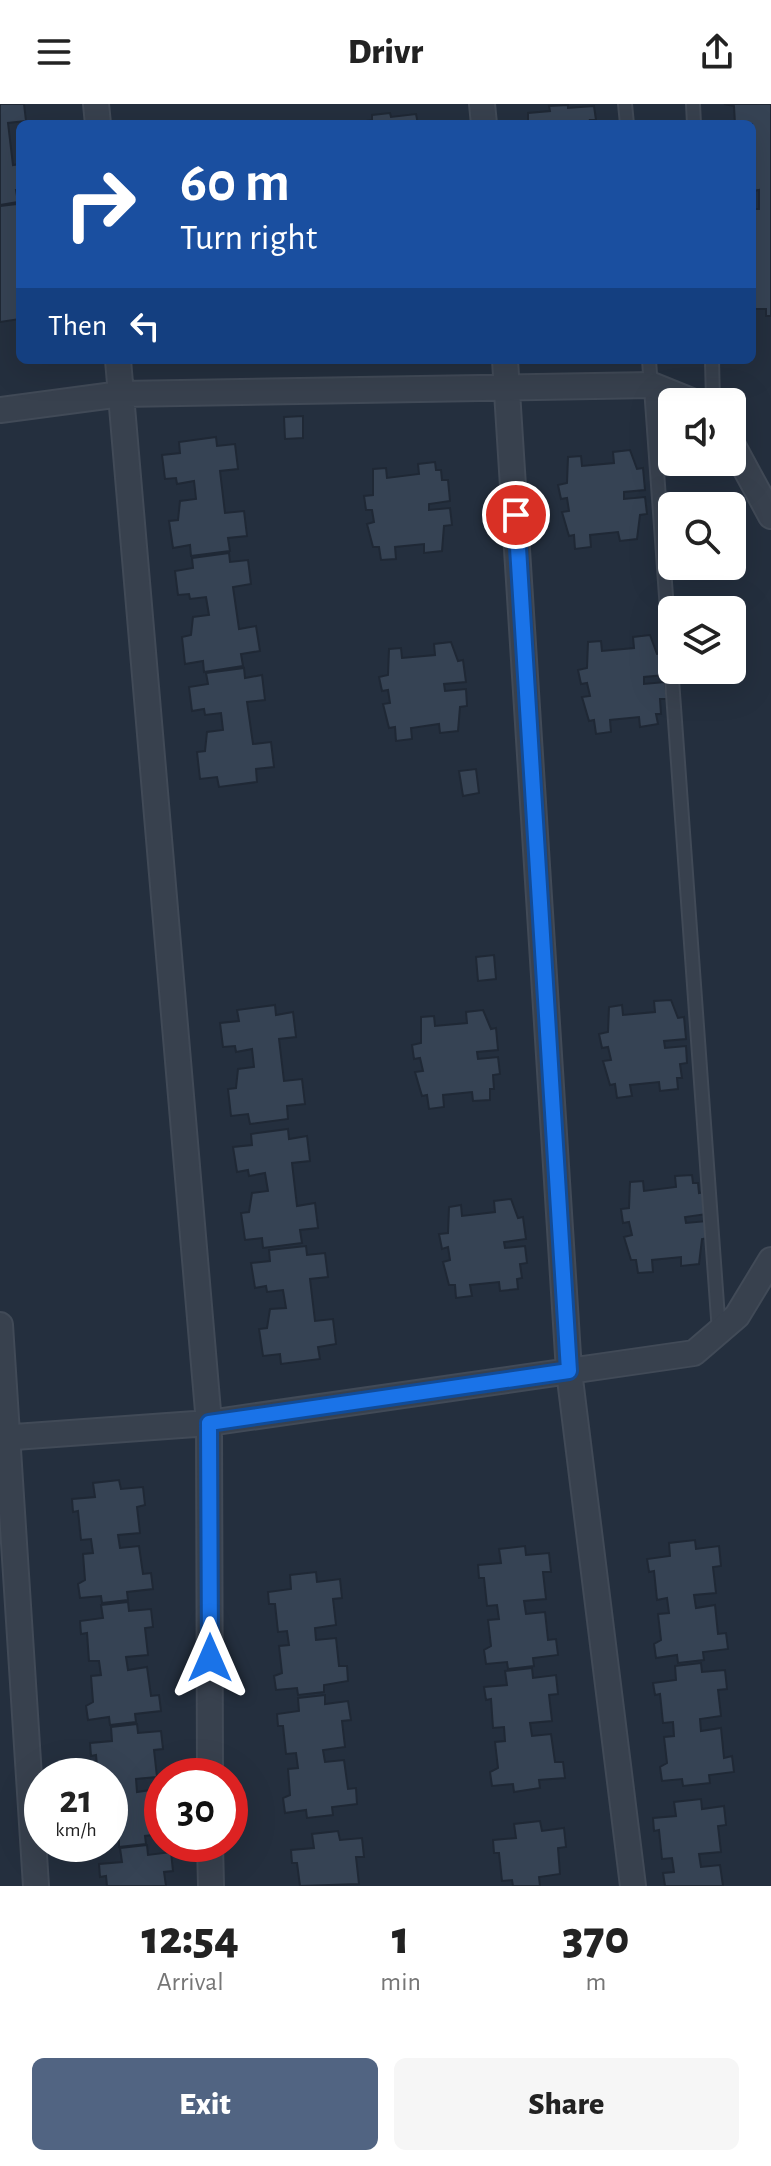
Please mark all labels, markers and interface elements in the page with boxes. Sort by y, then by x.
icon: menu [32,30,76,74]
icon: share [695,30,739,74]
text: Drivr [348,34,423,70]
icon: right [48,152,152,256]
text: 60 m [180,155,290,211]
text: Turn right [180,220,317,256]
icon: left [123,304,167,348]
text: Then [48,311,107,341]
map controls [658,388,746,684]
button: sound [658,388,746,476]
pin [482,481,550,549]
button: search [658,492,746,580]
icon: arrive [494,493,538,537]
button: layers [658,596,746,684]
position arrow [168,1616,252,1700]
speed limit sign: 30 [144,1758,248,1862]
text: 21 [59,1780,93,1820]
text: km/h [55,1820,97,1840]
text: 12:54 [142,1915,239,1963]
text: 1 [392,1915,409,1963]
text: 370 [562,1915,629,1963]
text: Arrival [157,1969,224,1995]
text: min [380,1969,421,1995]
text: m [586,1969,606,1995]
button: Exit [32,2058,378,2150]
button: Share [394,2058,739,2150]

